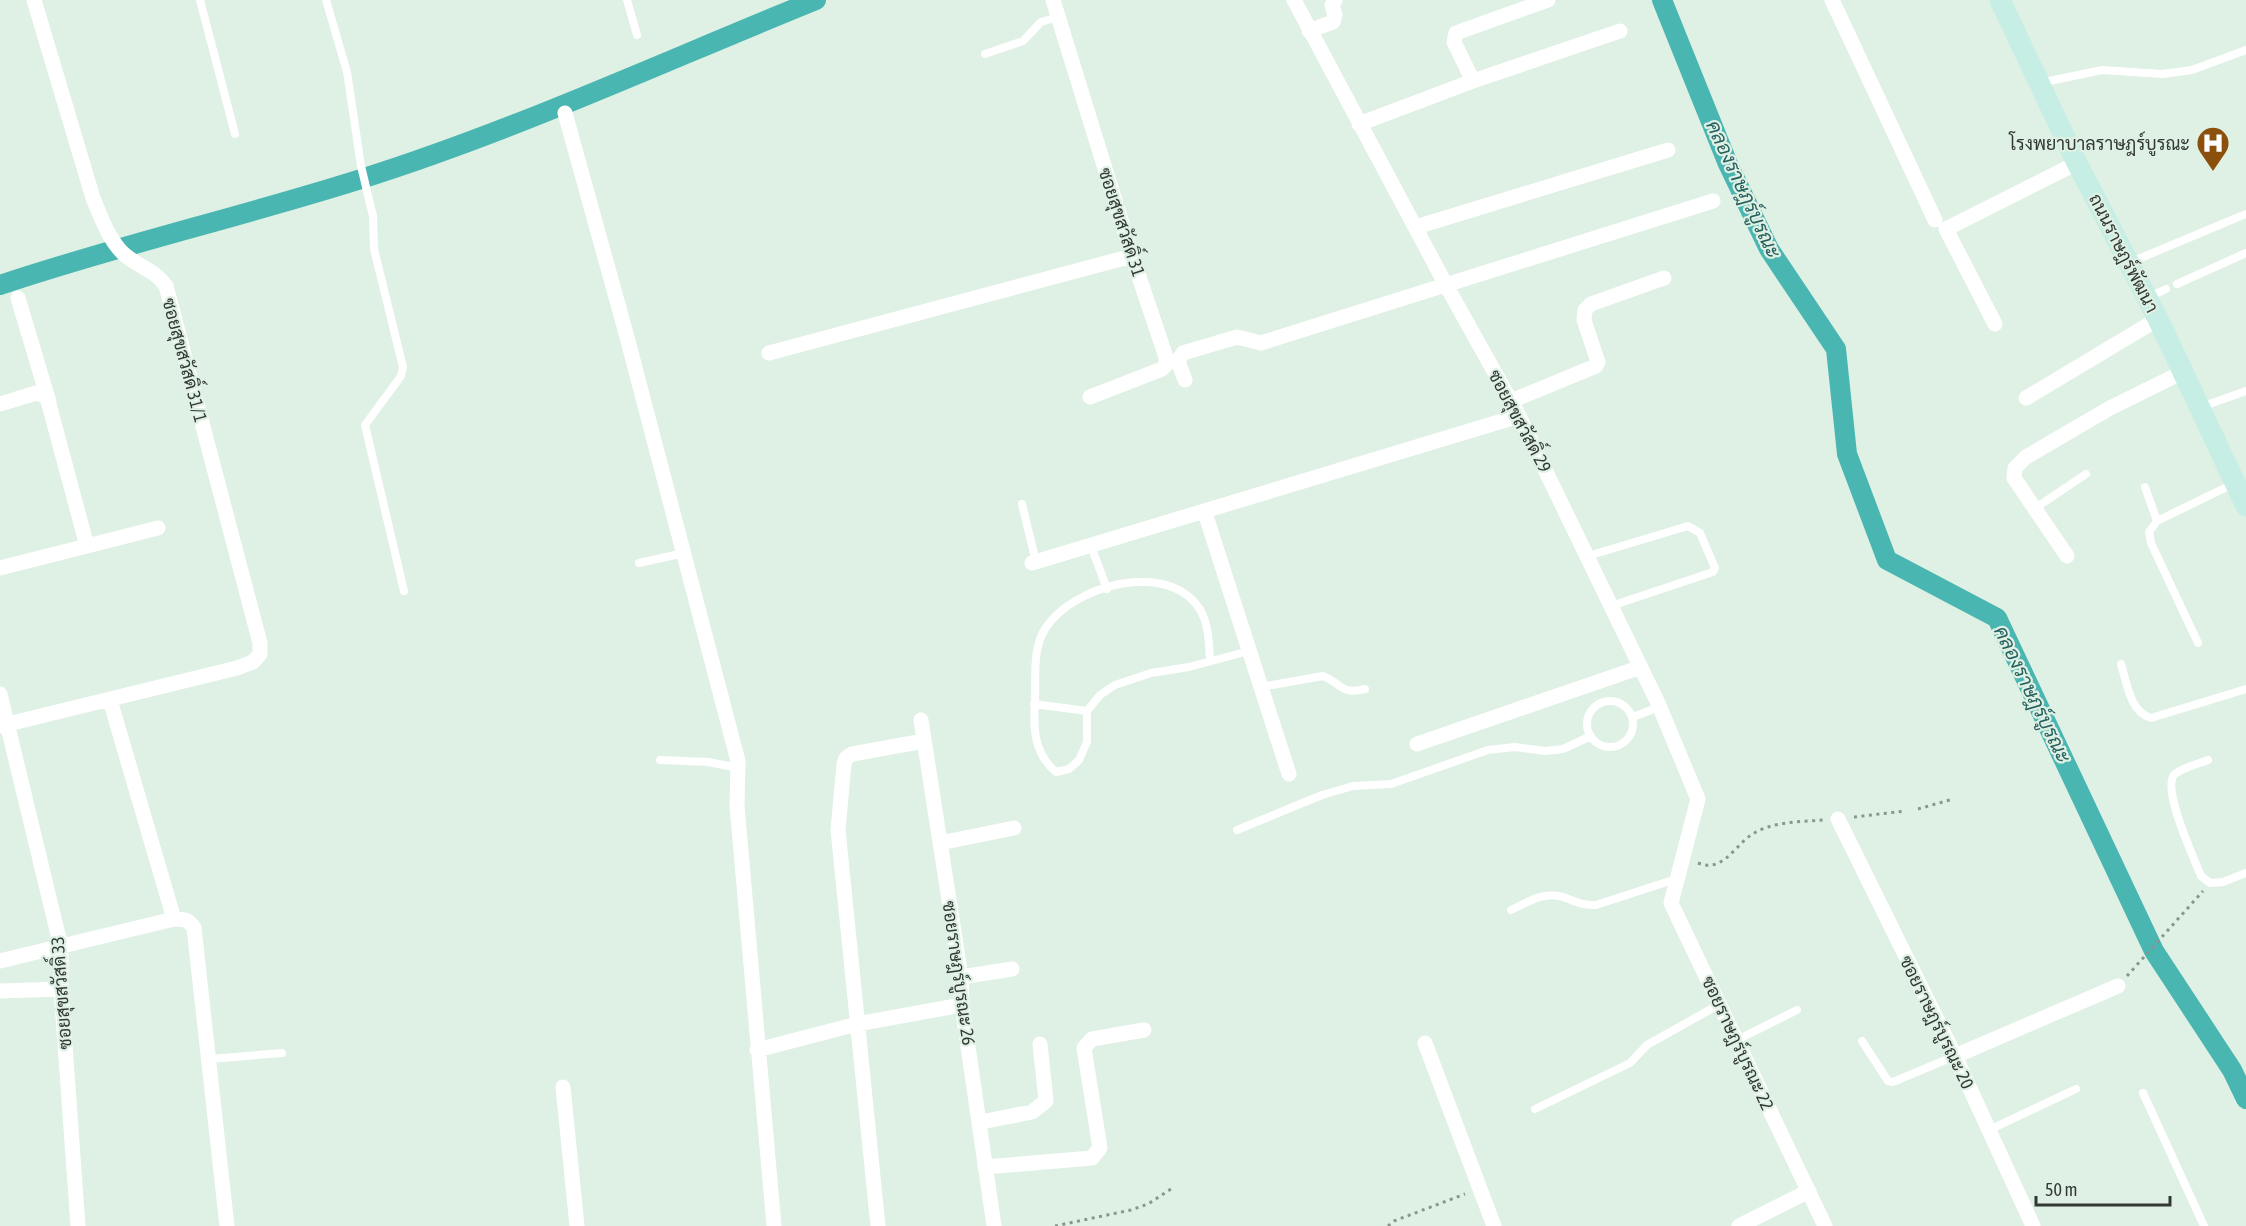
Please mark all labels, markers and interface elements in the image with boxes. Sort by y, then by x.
water label: คลองราษฎร์บูรณะ [1698,116,1788,263]
hospital icon: โรงพยาบาลราษฎร์บูรณะ [2195,125,2231,172]
place label: โรงพยาบาลราษฎร์บูรณะ [2008,131,2190,157]
street label: ซอยสุขสวัสดิ์ 31 [1093,163,1154,280]
street label: ถนนราษฎร์พัฒนา [2083,189,2165,317]
street label: ซอยสุขสวัสดิ์ 31/1 [156,294,217,425]
street label: ซอยสุขสวัสดิ์ 29 [1482,364,1560,477]
water label: คลองราษฎร์บูรณะ [1986,621,2078,768]
street label: ซอยราษฎร์บูรณะ 26 [936,899,982,1047]
street label: ซอยสุขสวัสดิ์ 33 [41,936,77,1051]
street label: ซอยราษฎร์บูรณะ 20 [1893,951,1980,1093]
street label: ซอยราษฎร์บูรณะ 22 [1695,972,1780,1115]
scale bar [2036,1169,2170,1207]
text: 50 m [2045,1179,2077,1200]

